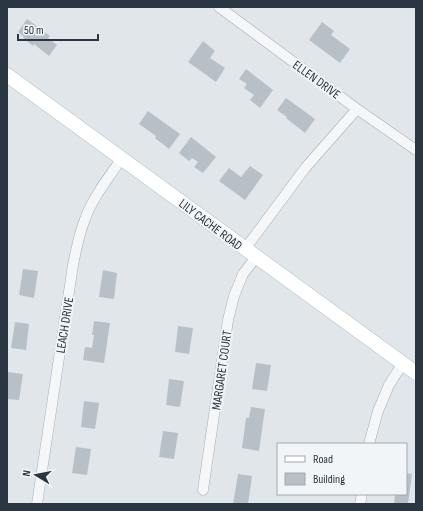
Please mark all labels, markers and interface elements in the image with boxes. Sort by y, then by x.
scale bar [18,16,98,42]
text: 50 m [24,23,44,38]
street label: ELLEN DRIVE [289,57,343,103]
street label: LILY CACHE ROAD [176,196,245,254]
street label: LEACH DRIVE [53,296,77,354]
street label: MARGARET COURT [208,329,235,411]
legend [277,443,407,495]
text: Road [313,452,333,467]
north arrow [16,455,56,495]
text: N [20,469,34,477]
text: Building [313,472,345,487]

